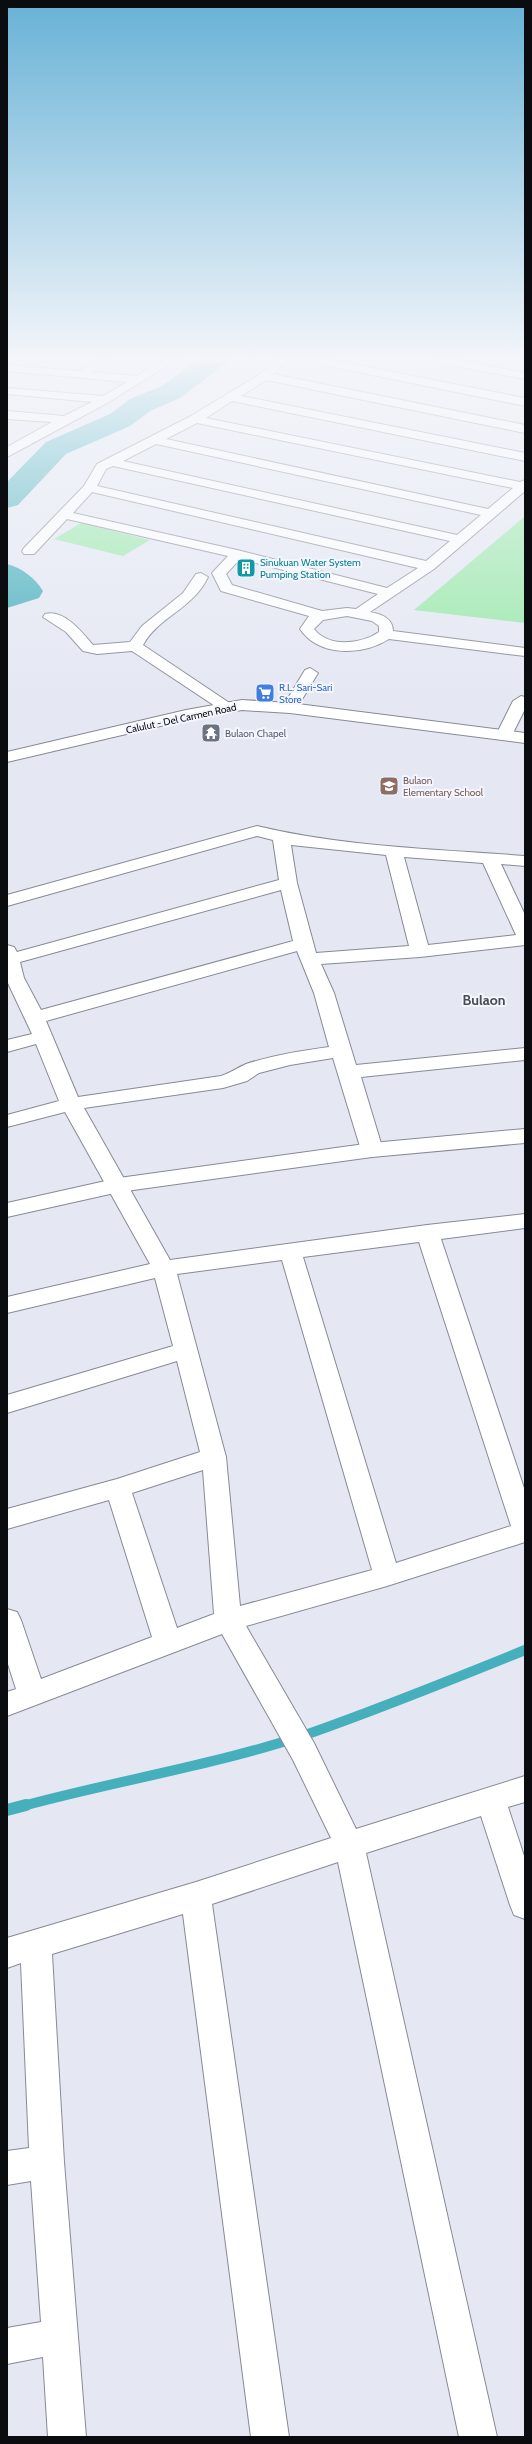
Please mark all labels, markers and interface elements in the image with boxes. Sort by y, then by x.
place label: Sinukuan Water System Pumping Station [260,556,361,581]
building icon: Sinukuan Water System Pumping Station [235,557,257,579]
place label: R.L. Sari-Sari Store [279,681,332,706]
supermarket icon: R.L. Sari-Sari Store [254,682,276,704]
street label: Calulut - Del Carmen Road [125,700,238,737]
temple icon: Bulaon Chapel [200,722,222,744]
place label: Bulaon Chapel [225,727,287,740]
place label: Bulaon Elementary School [403,774,484,799]
school or university icon: Bulaon Elementary School [378,775,400,797]
district label: Bulaon [463,991,505,1009]

